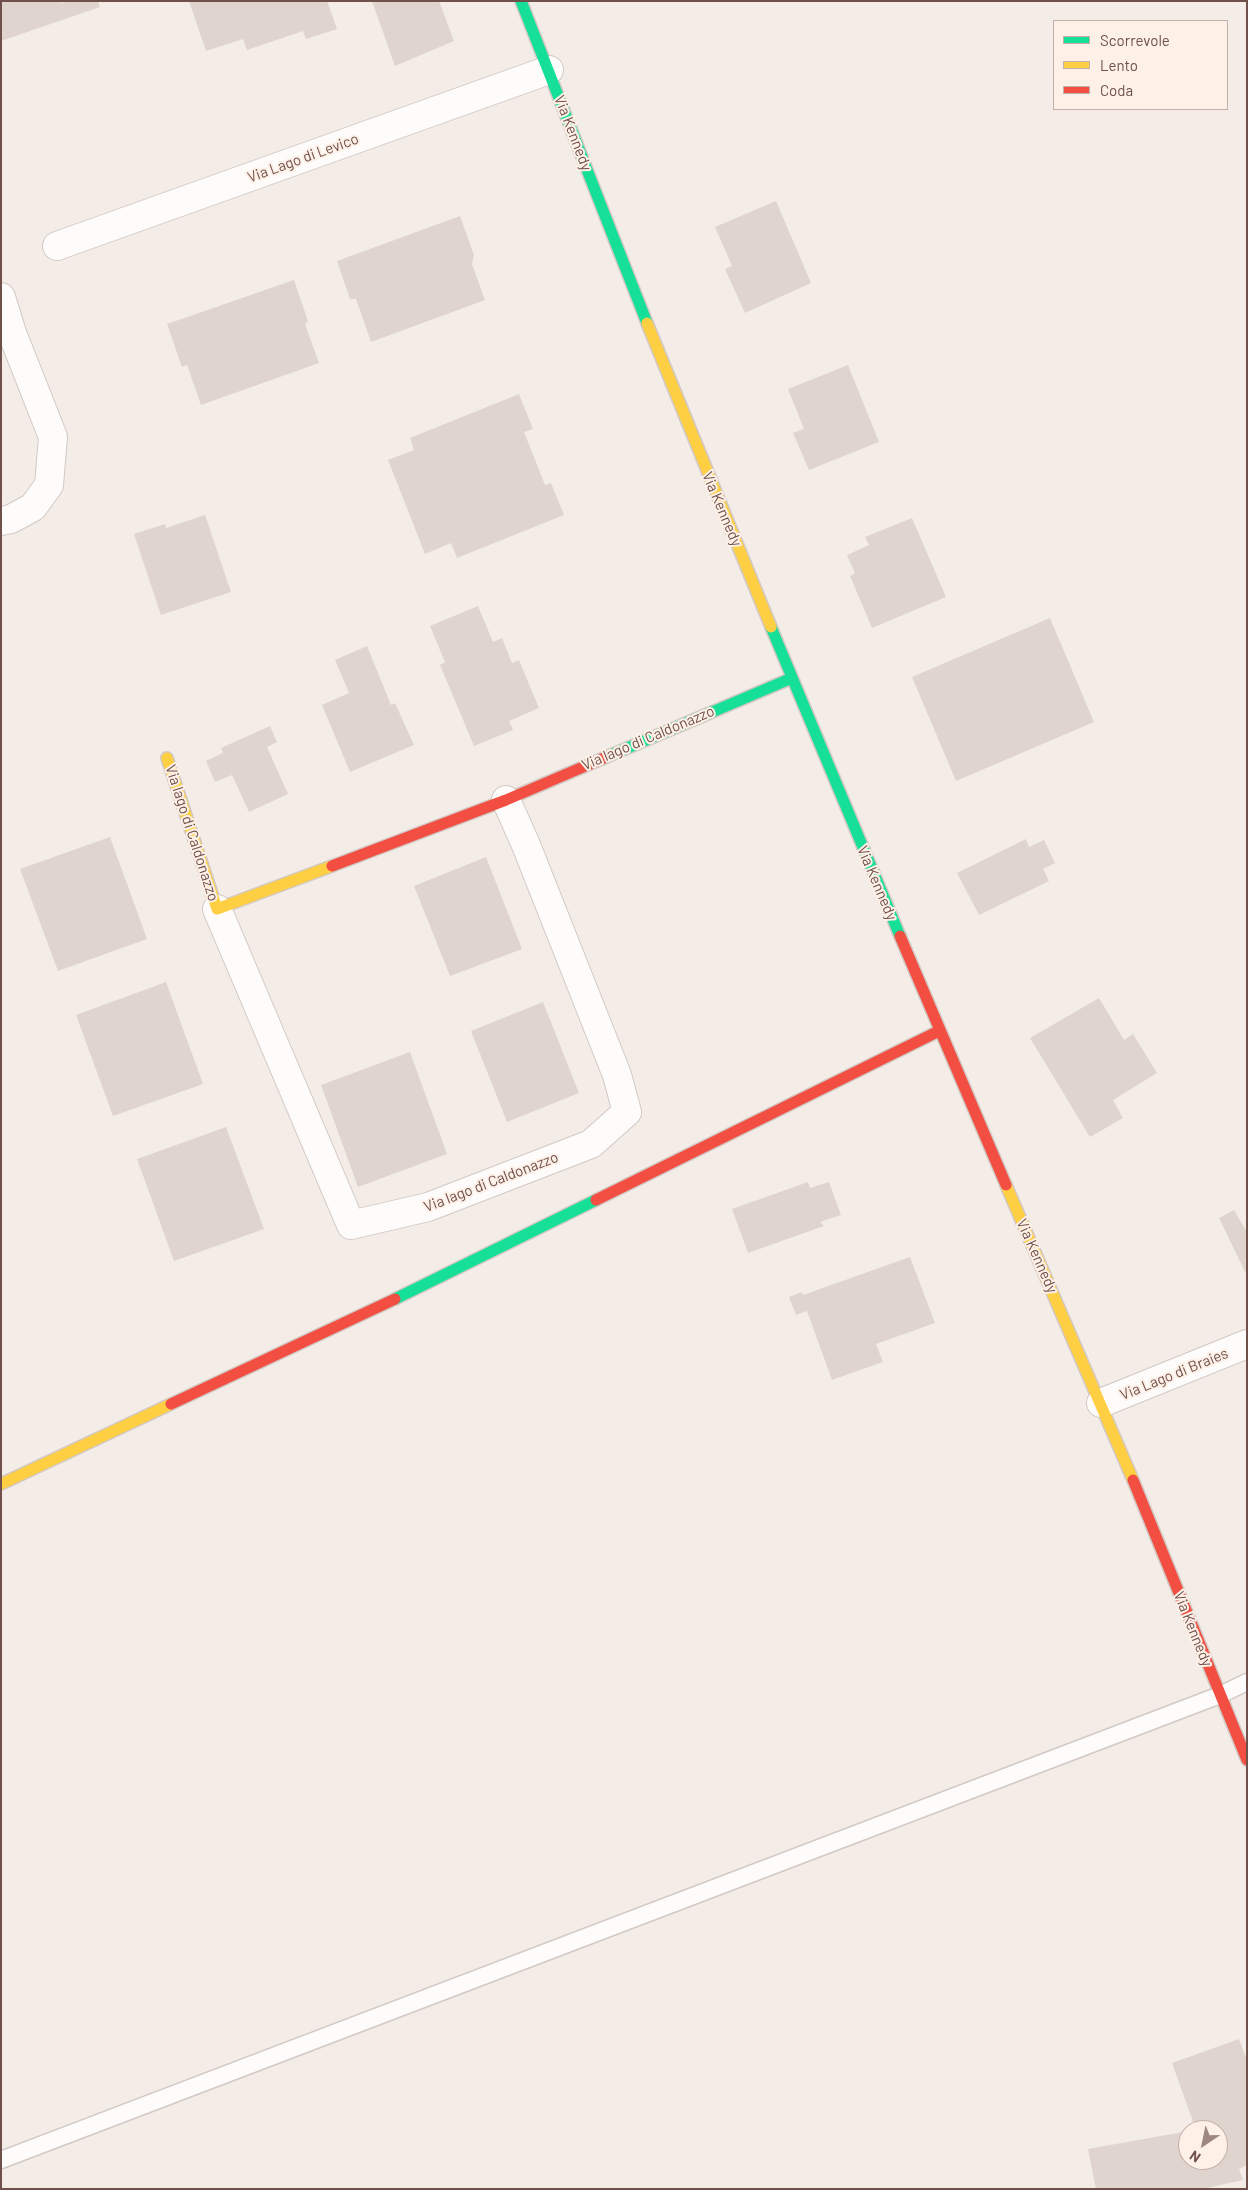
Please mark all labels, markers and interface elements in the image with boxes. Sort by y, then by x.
legend [1053,20,1228,110]
text: Scorrevole [1100,31,1170,49]
text: Lento [1100,56,1138,74]
text: Coda [1100,81,1133,99]
street label: Via Kennedy [550,93,596,173]
street label: Via Lago di Levico [245,130,361,186]
street label: Via Kennedy [698,469,746,549]
street label: Via lago di Caldonazzo [579,702,717,774]
street label: Via lago di Caldonazzo [161,762,223,904]
street label: Via Kennedy [853,843,901,923]
street label: Via lago di Caldonazzo [421,1148,561,1216]
street label: Via Kennedy [1013,1216,1061,1296]
street label: Via Lago di Braies [1117,1344,1231,1404]
street label: Via Kennedy [1170,1589,1216,1669]
north arrow [1178,2120,1228,2170]
text: N [1186,2147,1204,2167]

